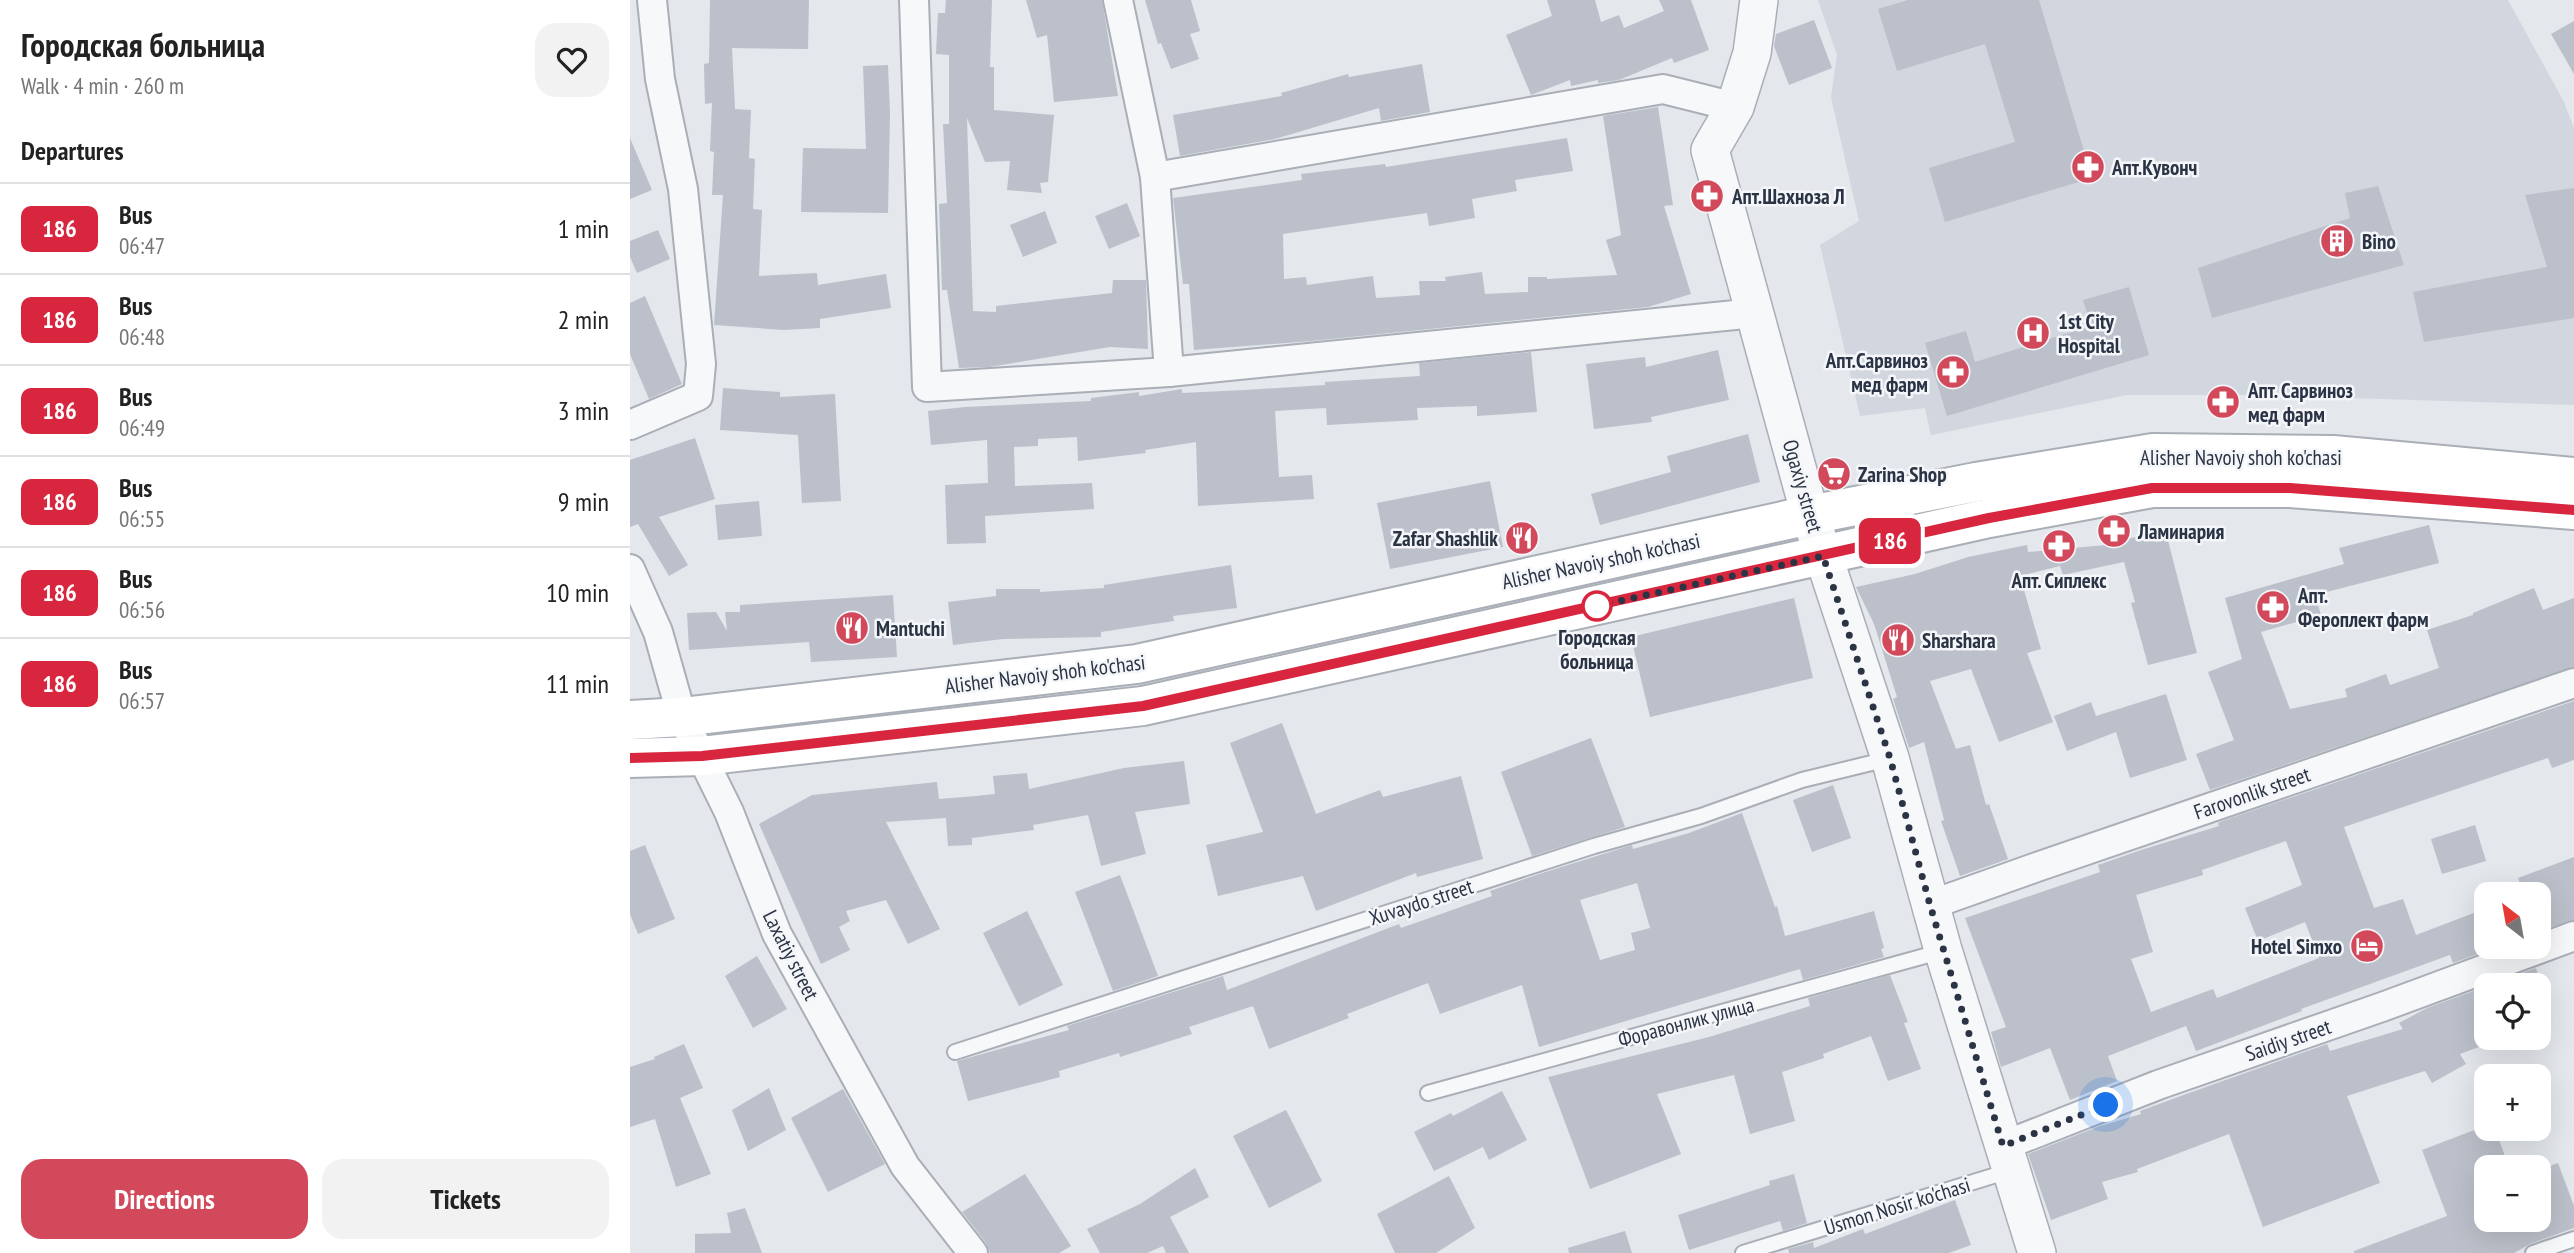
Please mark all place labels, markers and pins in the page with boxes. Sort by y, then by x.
pharmacy icon: Апт.Кувонч [2069,148,2107,186]
place label: Апт.Кувонч [2111,154,2197,181]
pharmacy icon: Апт.Шахноза Л [1688,177,1726,215]
place label: Апт.Шахноза Л [1731,183,1845,210]
building icon: Bino [2318,222,2356,260]
place label: Bino [2362,228,2396,255]
place label: 1st City Hospital [2058,308,2121,359]
hospital icon: 1st City Hospital [2014,314,2052,352]
place label: Апт.Сарвиноз мед фарм [1825,347,1928,398]
pharmacy icon: Апт.Сарвиноз мед фарм [1934,353,1972,391]
place label: Апт. Сарвиноз мед фарм [2247,377,2353,428]
pharmacy icon: Апт. Сарвиноз мед фарм [2204,383,2242,421]
supermarket icon: Zarina Shop [1815,455,1853,493]
place label: Zarina Shop [1858,461,1947,488]
pharmacy icon: Ламинария [2095,512,2133,550]
place label: Ламинария [2137,518,2224,545]
restaurant icon: Zafar Shashlik [1503,519,1541,557]
place label: Zafar Shashlik [1393,525,1498,552]
pharmacy icon: Апт. Сиплекс [2040,527,2078,565]
place label: Апт. Сиплекс [2010,567,2107,594]
place label: Апт. Фероплект фарм [2297,582,2429,633]
pharmacy icon: Апт. Фероплект фарм [2254,588,2292,626]
marker: Городская больница [1582,591,1612,621]
restaurant icon: Mantuchi [833,609,871,647]
place label: Mantuchi [876,615,945,642]
restaurant icon: Sharshara [1879,621,1917,659]
place label: Городская больница [1558,624,1636,675]
place label: Sharshara [1922,627,1996,654]
hotel icon: Hotel Simxo [2348,927,2386,965]
place label: Hotel Simxo [2251,933,2342,960]

